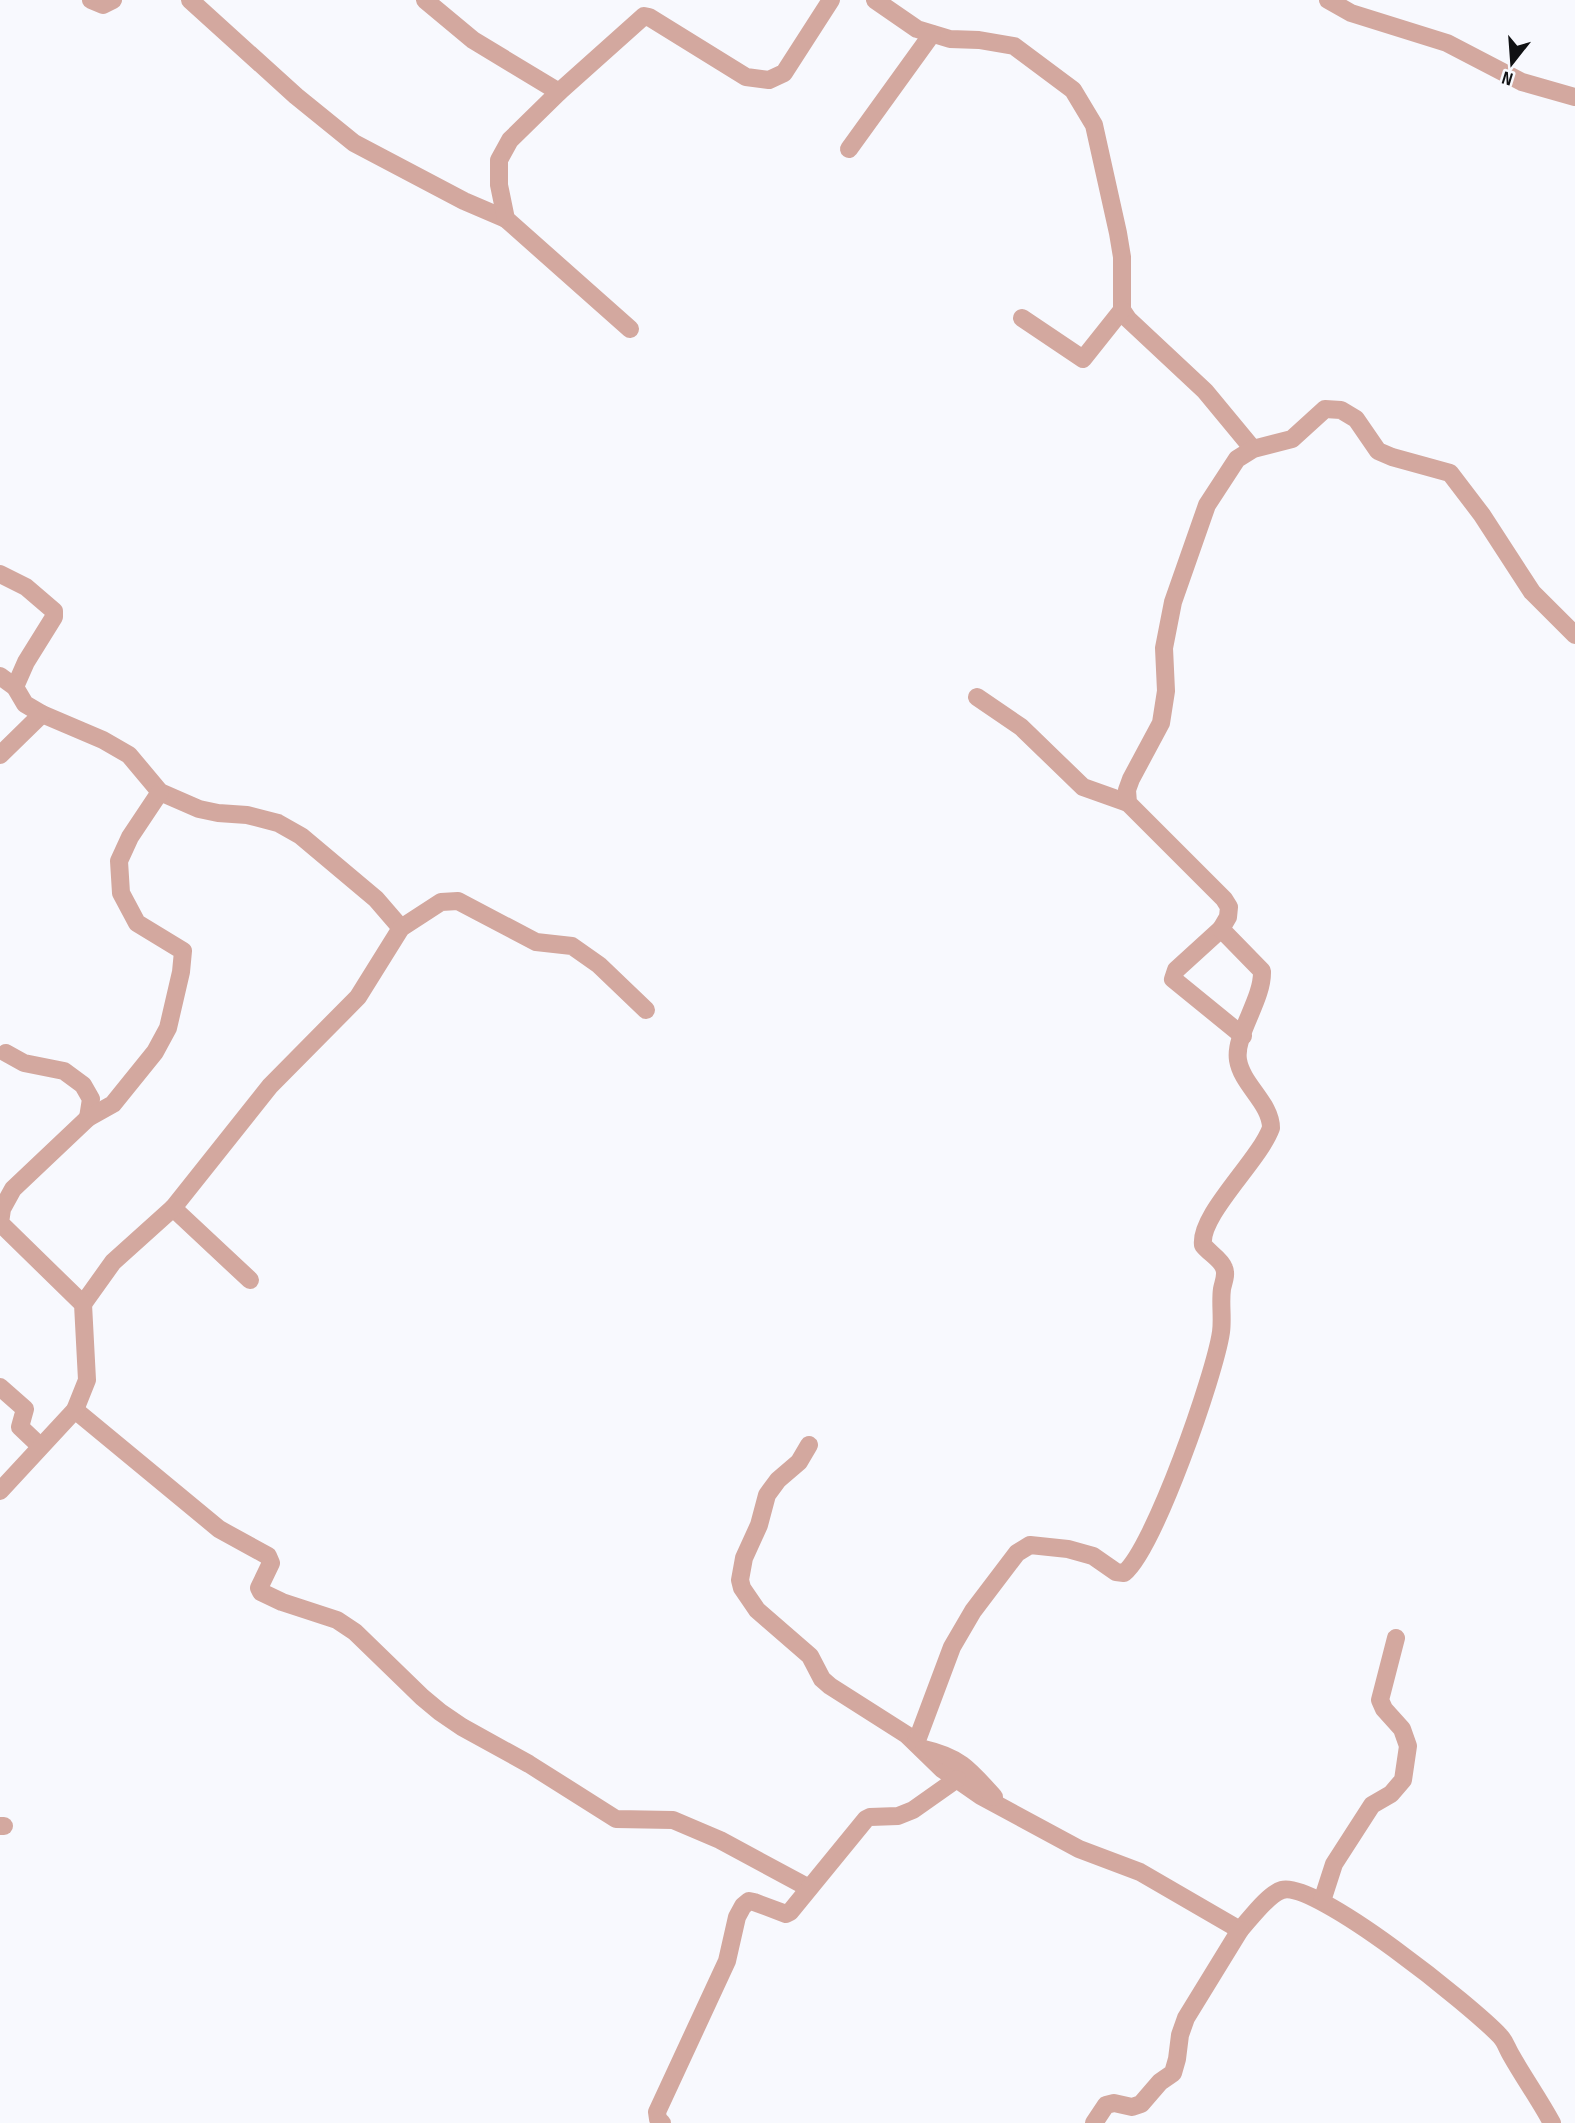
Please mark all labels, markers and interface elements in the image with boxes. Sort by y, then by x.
north arrow [1477,28,1547,98]
text: N [1499,65,1516,90]

